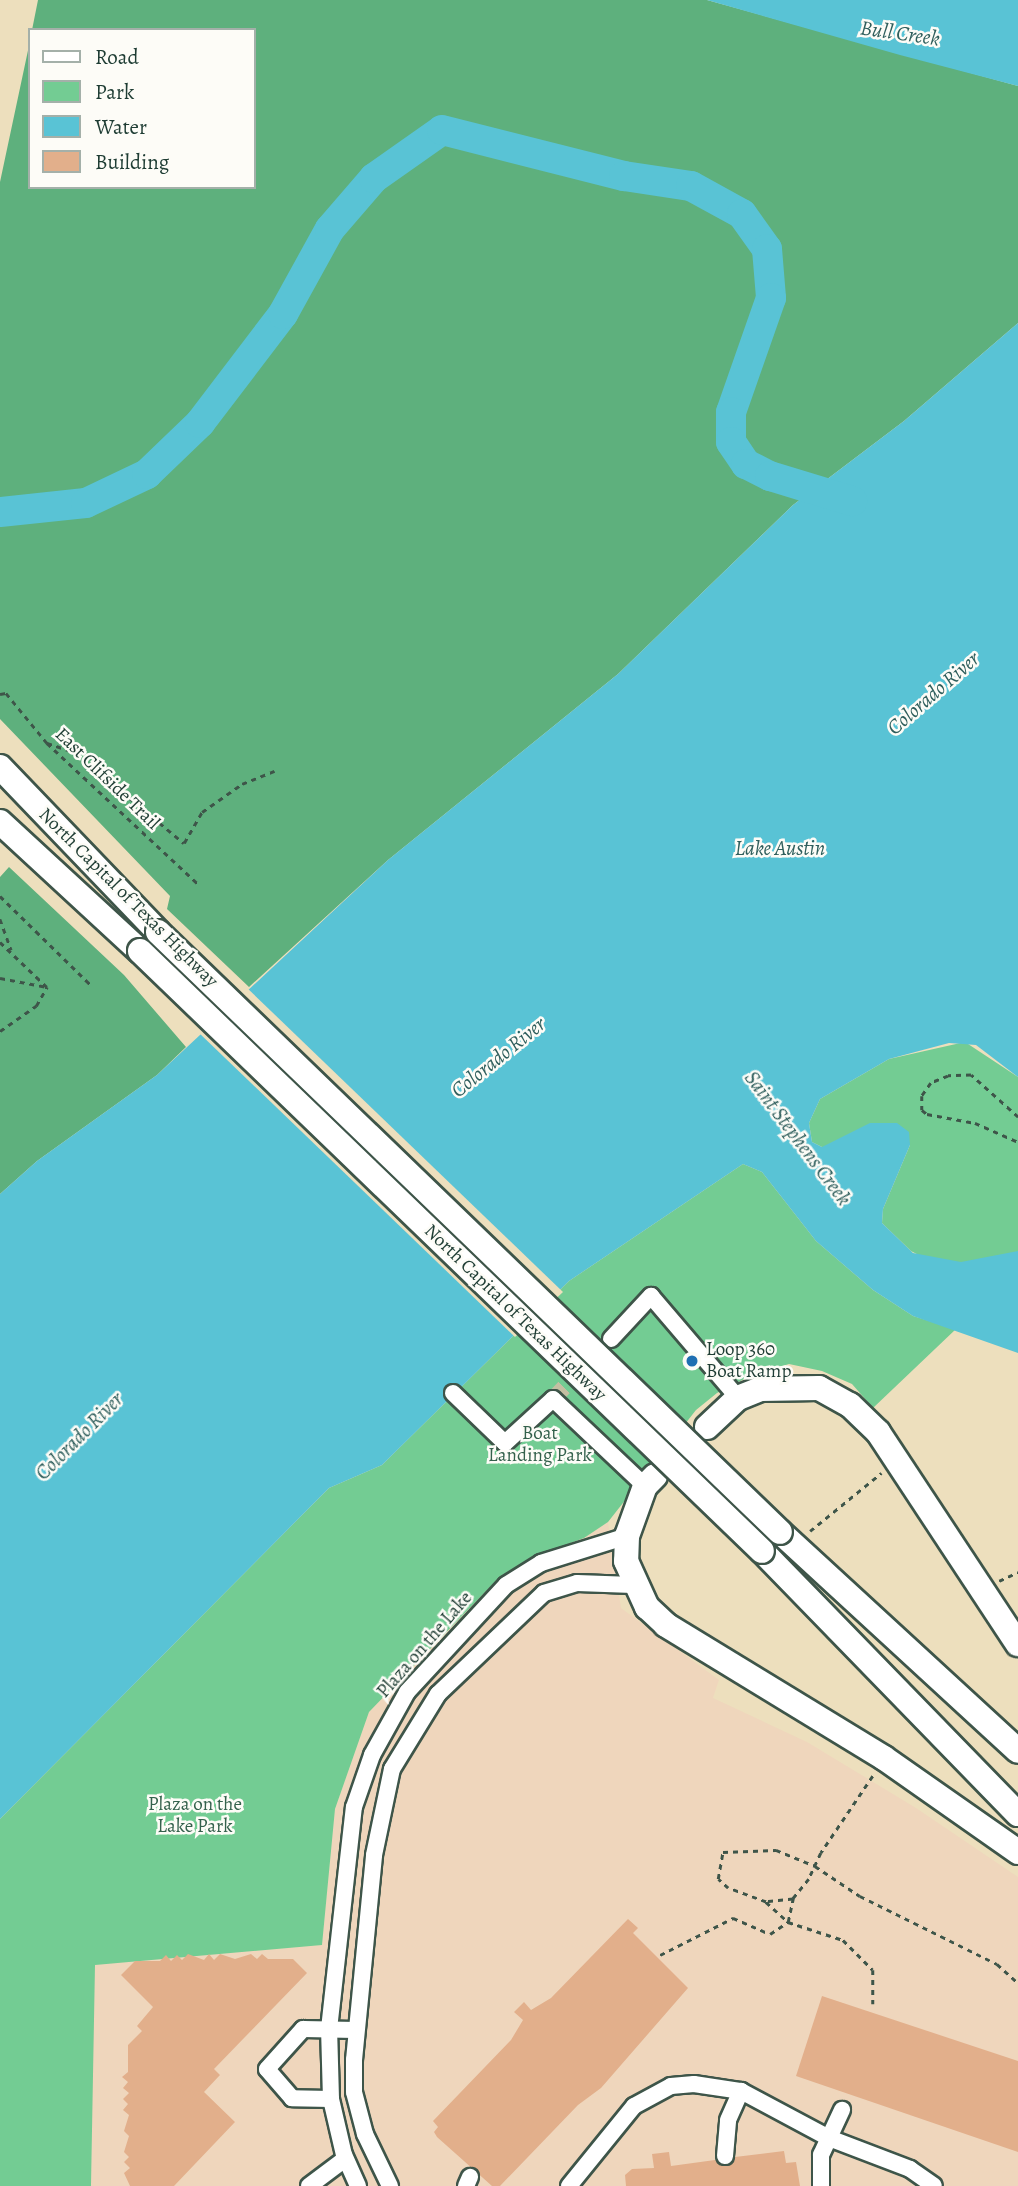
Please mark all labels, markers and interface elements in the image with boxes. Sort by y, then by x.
water label: Bull Creek [859,15,941,51]
legend [28,28,256,189]
text: Road [95,43,139,71]
text: Park [95,78,134,106]
text: Water [95,113,147,141]
text: Building [95,148,169,176]
water label: Colorado River [882,646,984,740]
street label: East Clifside Trail [50,723,164,835]
street label: North Capital of Texas Highway [34,804,222,992]
water label: Lake Austin [735,835,825,861]
water label: Colorado River [446,1011,550,1103]
water label: Saint Stephens Creek [739,1066,857,1210]
street label: North Capital of Texas Highway [419,1220,611,1406]
place label: Loop 360 Boat Ramp [706,1339,791,1383]
marker: Loop 360 Boat Ramp [684,1353,700,1369]
water label: Colorado River [30,1387,128,1485]
park label: Boat Landing Park [488,1423,592,1467]
street label: Plaza on the Lake [373,1587,477,1703]
park label: Plaza on the Lake Park [148,1794,242,1838]

